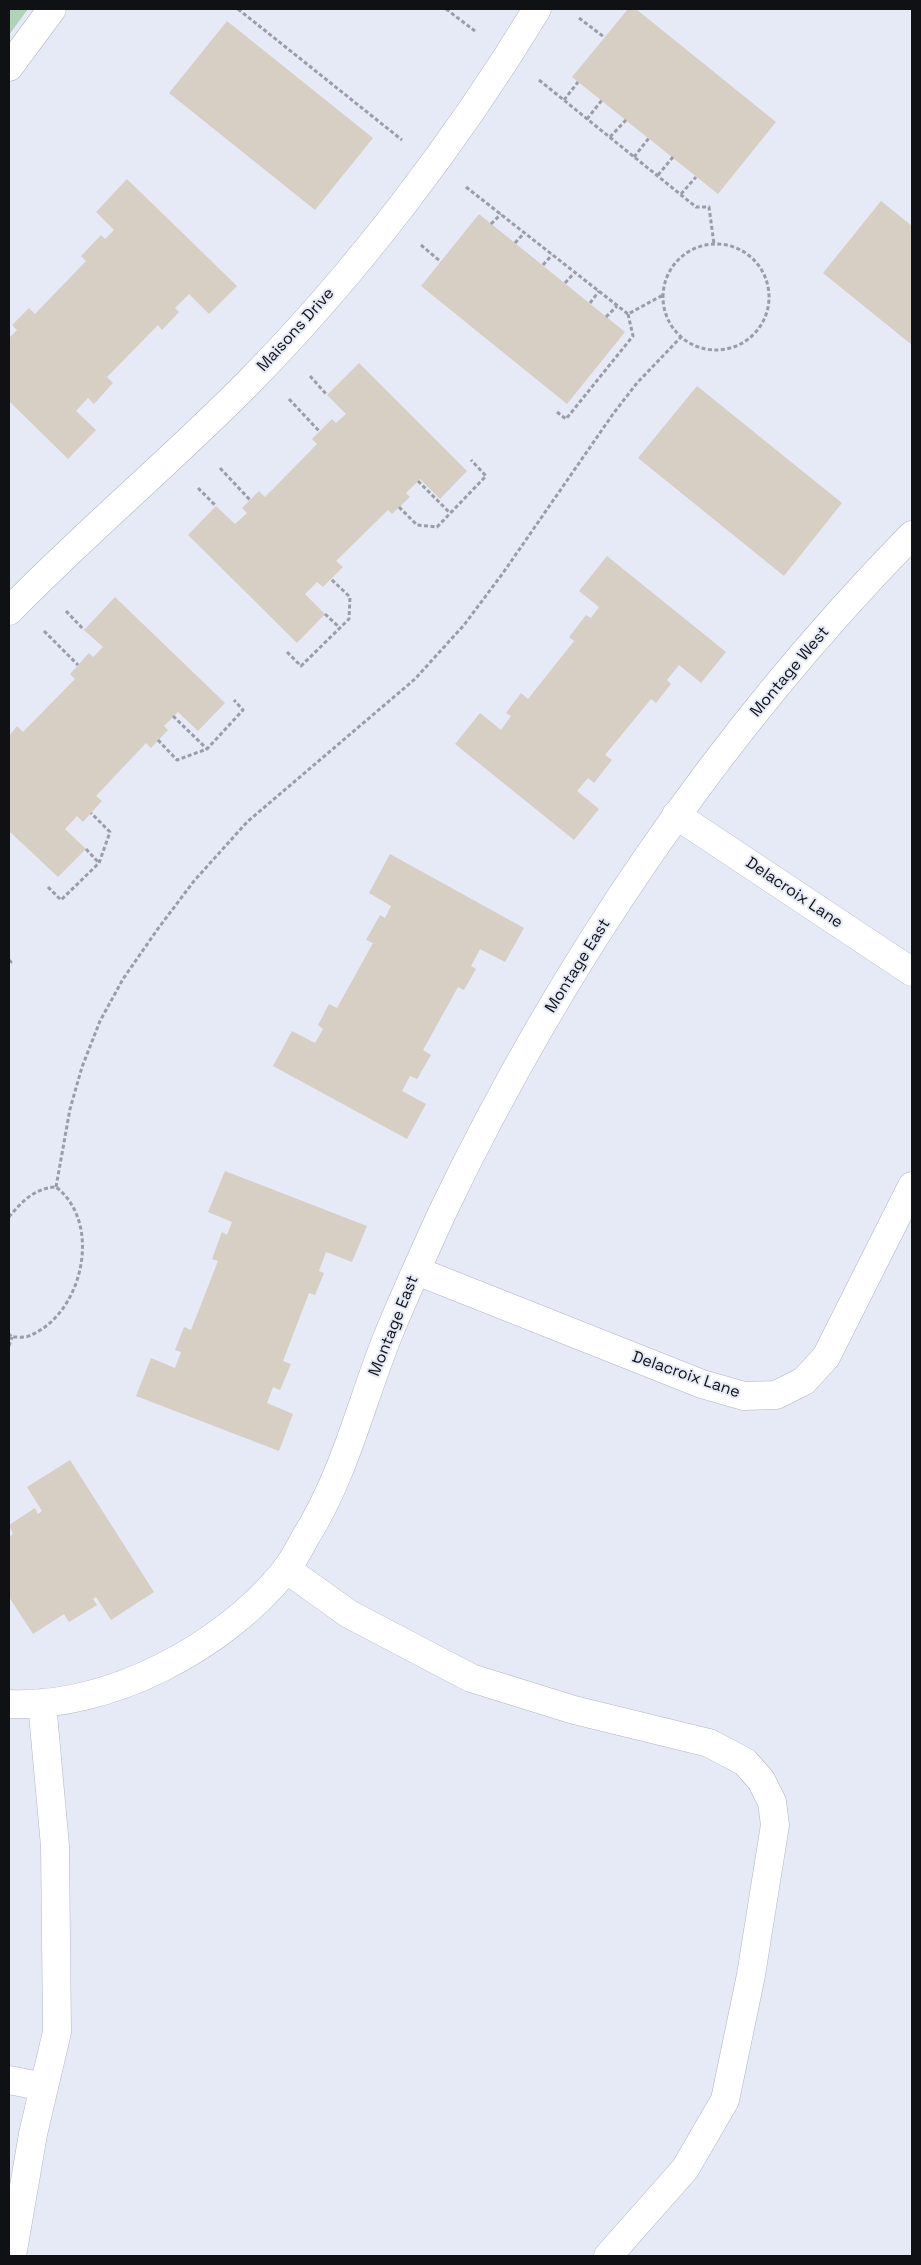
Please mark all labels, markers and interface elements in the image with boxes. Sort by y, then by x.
street label: Maisons Drive [253,284,339,376]
street label: Montage West [747,623,833,721]
street label: Delacroix Lane [742,853,846,933]
street label: Montage East [541,915,615,1017]
street label: Montage East [365,1273,423,1379]
street label: Delacroix Lane [629,1348,743,1402]

